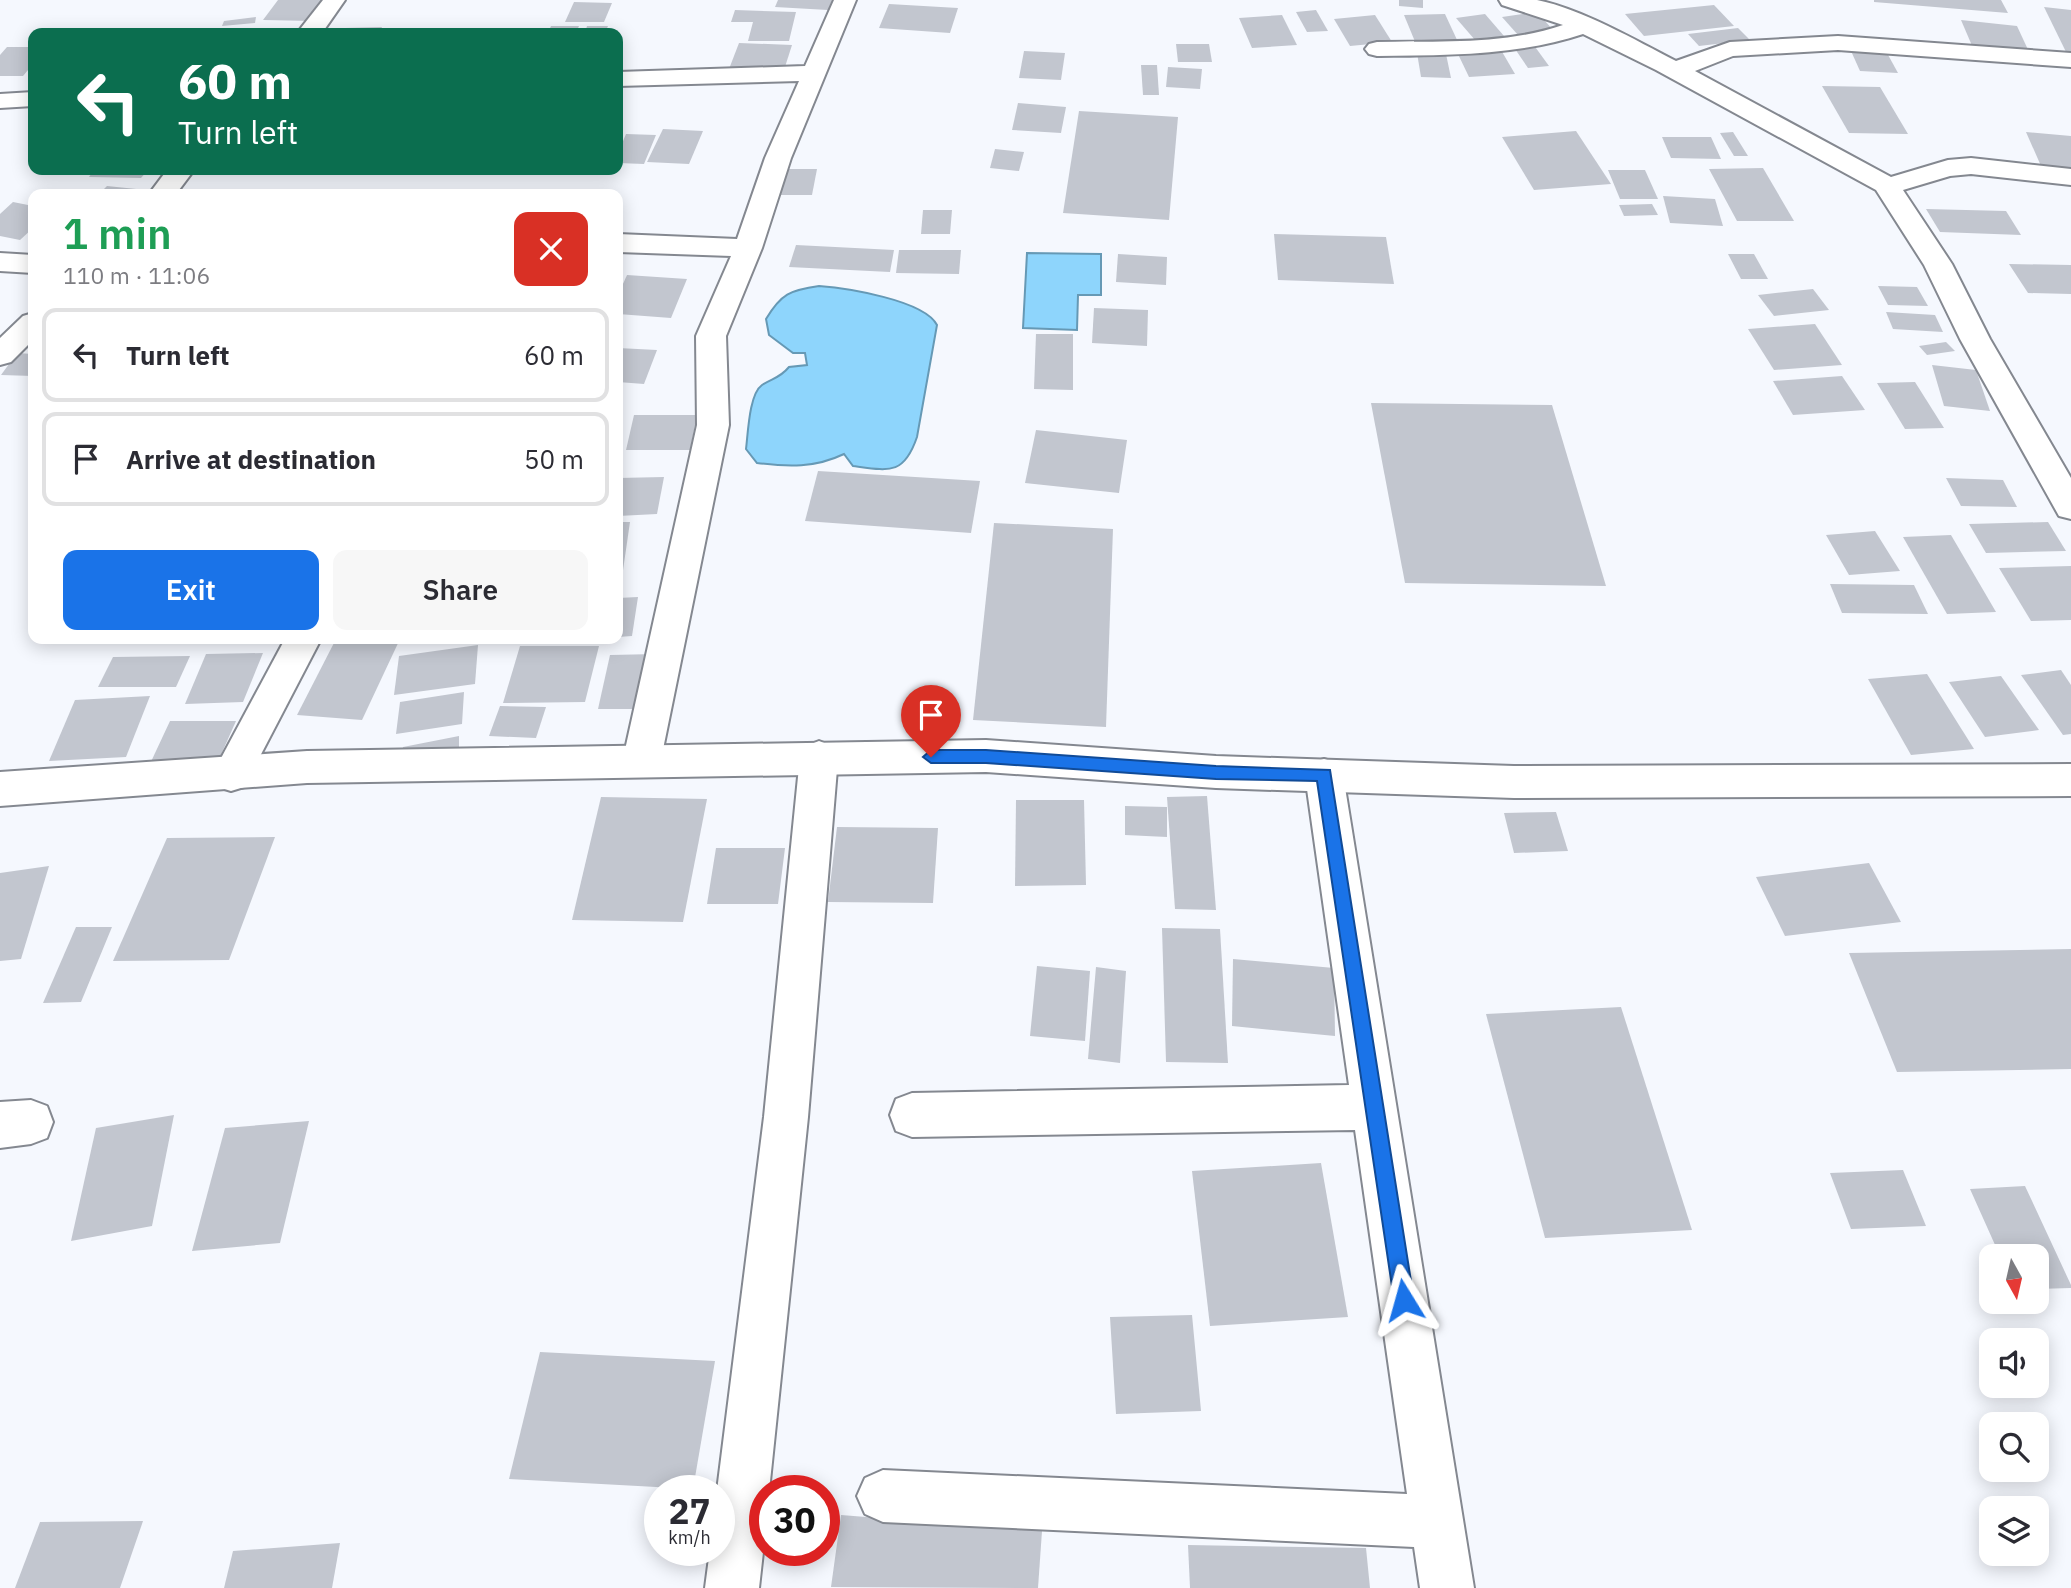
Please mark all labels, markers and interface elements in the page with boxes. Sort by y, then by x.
text: 60 m [178,49,292,112]
icon: left [63,56,154,147]
text: Turn left [178,111,298,153]
text: 1 min [63,206,172,261]
button: close [514,212,588,286]
text: 110 m · 11:06 [63,260,210,290]
icon: left [67,336,105,374]
text: Turn left [126,338,229,372]
text: 60 m [524,338,584,372]
icon: arrive [67,440,105,478]
text: Arrive at destination [126,442,376,476]
text: 50 m [524,442,584,476]
button: Exit [63,550,319,630]
button: Share [333,550,588,630]
pin [901,685,961,757]
icon: arrive [912,696,950,734]
north arrow [1979,1244,2049,1314]
map controls [1979,1244,2049,1566]
position arrow [1367,1263,1441,1337]
button: sound [1979,1328,2049,1398]
button: search [1979,1412,2049,1482]
speed limit sign: 30 [749,1475,840,1566]
text: 27 [668,1488,711,1534]
button: layers [1979,1496,2049,1566]
text: km/h [668,1526,711,1549]

